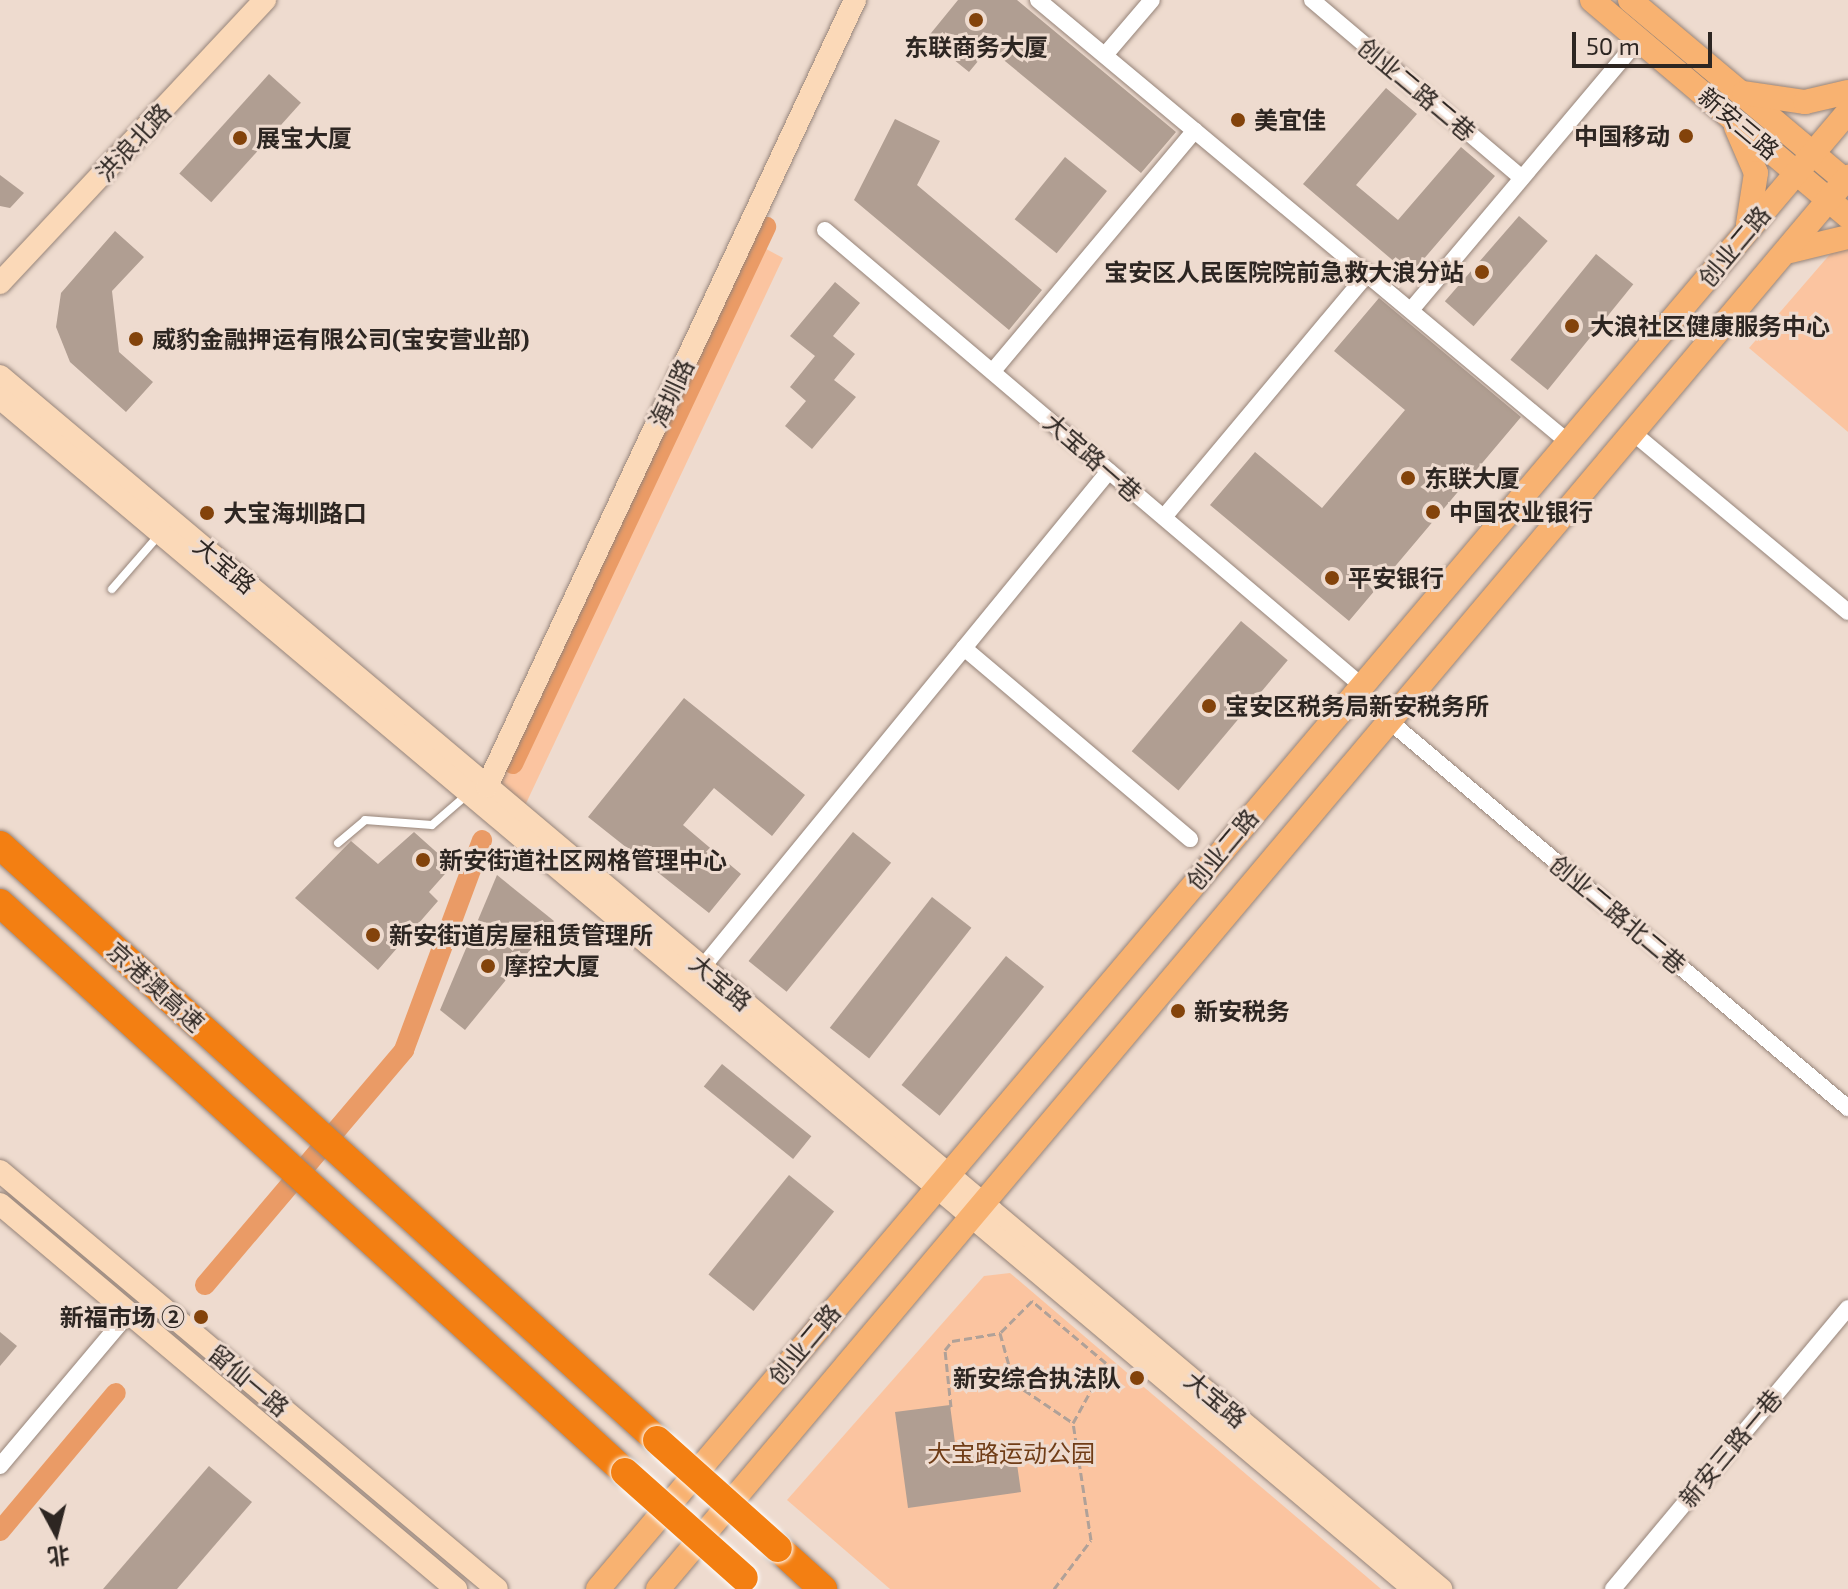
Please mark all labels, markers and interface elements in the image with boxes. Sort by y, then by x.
marker: 东联商务大厦 [967,11,985,29]
scale bar [1576,16,1716,66]
text: 50 m [1586,31,1640,60]
street label: 创业二路二巷 [1353,32,1481,146]
place label: 东联商务大厦 [904,33,1048,61]
street label: 新安三路 [1693,81,1785,165]
street label: 洪浪北路 [90,97,176,187]
place label: 美宜佳 [1254,106,1326,134]
marker: 美宜佳 [1229,111,1247,129]
place label: 中国移动 [1574,122,1670,150]
place label: 展宝大厦 [256,124,352,152]
marker: 中国移动 [1677,127,1695,145]
marker: 展宝大厦 [231,129,249,147]
street label: 创业二路 [1692,200,1776,292]
place label: 宝安区人民医院院前急救大浪分站 [1104,258,1464,286]
marker: 宝安区人民医院院前急救大浪分站 [1471,261,1493,283]
place label: 大浪社区健康服务中心 [1590,312,1830,340]
marker: 大浪社区健康服务中心 [1561,315,1583,337]
place label: 威豹金融押运有限公司(宝安营业部) [152,325,530,353]
marker: 威豹金融押运有限公司(宝安营业部) [127,330,145,348]
street label: 海圳路 [643,354,699,432]
street label: 大宝路一巷 [1038,407,1148,507]
place label: 东联大厦 [1424,464,1520,492]
marker: 东联大厦 [1399,469,1417,487]
place label: 中国农业银行 [1449,498,1593,526]
place label: 大宝海圳路口 [223,499,367,527]
marker: 中国农业银行 [1424,503,1442,521]
marker: 大宝海圳路口 [198,504,216,522]
street label: 大宝路 [188,531,262,599]
place label: 平安银行 [1348,564,1444,592]
marker: 平安银行 [1323,569,1341,587]
place label: 宝安区税务局新安税务所 [1225,692,1489,720]
marker: 宝安区税务局新安税务所 [1200,697,1218,715]
street label: 创业二路 [1180,803,1264,895]
place label: 新安街道社区网格管理中心 [439,846,727,874]
street label: 创业二路北二巷 [1544,849,1692,979]
marker: 新安街道社区网格管理中心 [414,851,432,869]
place label: 新安街道房屋租赁管理所 [389,921,653,949]
marker: 新安街道房屋租赁管理所 [364,926,382,944]
street label: 京港澳高速 [102,935,210,1037]
street label: 大宝路 [684,948,758,1016]
place label: 摩控大厦 [504,952,600,980]
marker: 摩控大厦 [479,957,497,975]
place label: 新安税务 [1194,997,1290,1025]
marker: 新安税务 [1169,1002,1187,1020]
street label: 创业二路 [762,1298,846,1390]
place label: 新福市场 ② [60,1303,185,1331]
marker: 新福市场 ② [192,1308,210,1326]
street label: 留仙一路 [203,1338,295,1422]
place label: 新安综合执法队 [953,1364,1121,1392]
street label: 大宝路 [1179,1365,1253,1433]
marker: 新安综合执法队 [1128,1369,1146,1387]
street label: 新安三路一巷 [1673,1384,1787,1512]
park label: 大宝路运动公园 [927,1439,1095,1467]
north arrow [16,1493,96,1573]
text: 北 [46,1543,71,1571]

